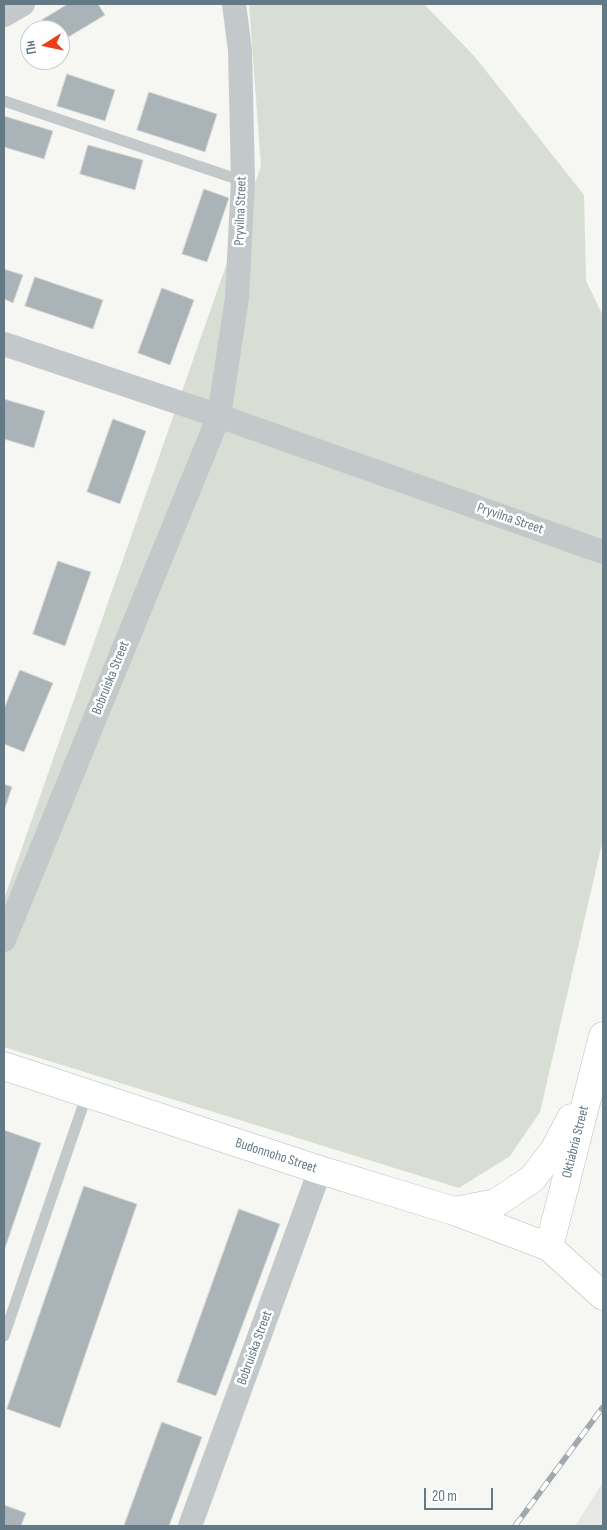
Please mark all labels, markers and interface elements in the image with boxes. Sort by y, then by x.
north arrow [20,20,70,70]
text: Пн [21,39,40,56]
street label: Pryvilna Street [231,176,251,246]
street label: Pryvilna Street [475,500,545,538]
street label: Bobruiska Street [89,639,133,717]
street label: Oktiabria Street [559,1104,593,1180]
street label: Budonnoho Street [233,1135,319,1177]
street label: Bobruiska Street [234,1309,276,1387]
scale bar [427,1478,496,1510]
text: 20 m [432,1487,457,1506]

